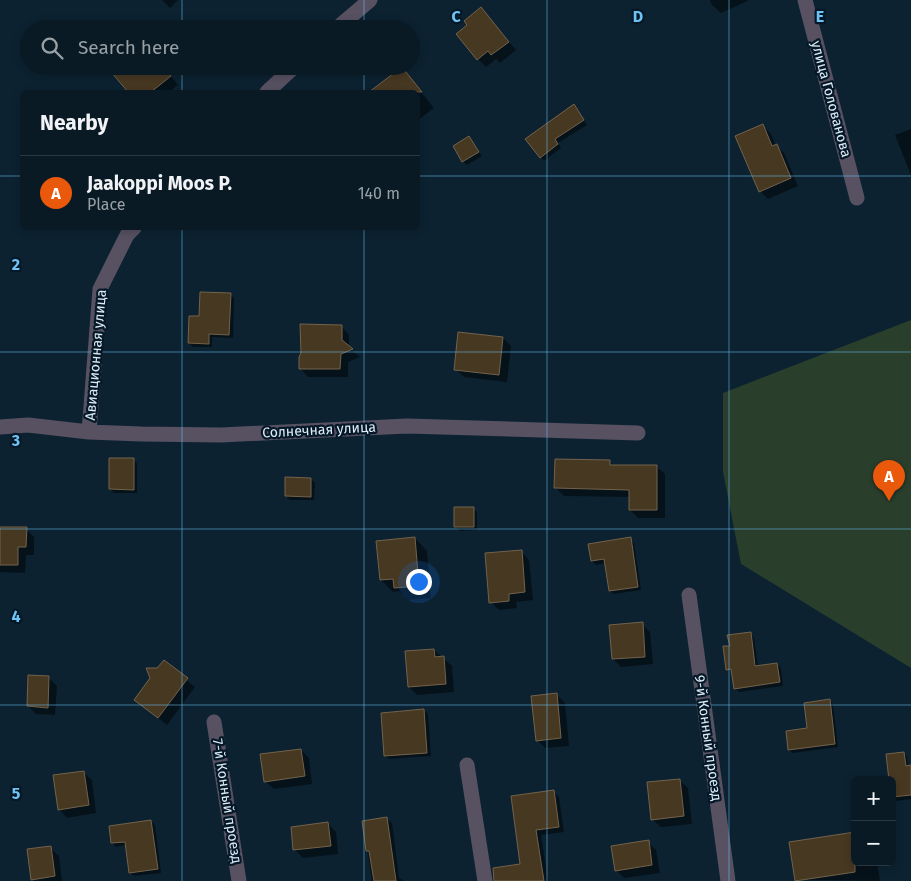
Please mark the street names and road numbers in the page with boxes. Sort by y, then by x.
street label: улица Голованова [807,39,855,159]
street label: Авиационная улица [82,289,110,421]
street label: Солнечная улица [262,419,376,441]
street label: 9-й Конный проезд [691,674,725,802]
street label: 7-й Конный проезд [209,737,245,865]

